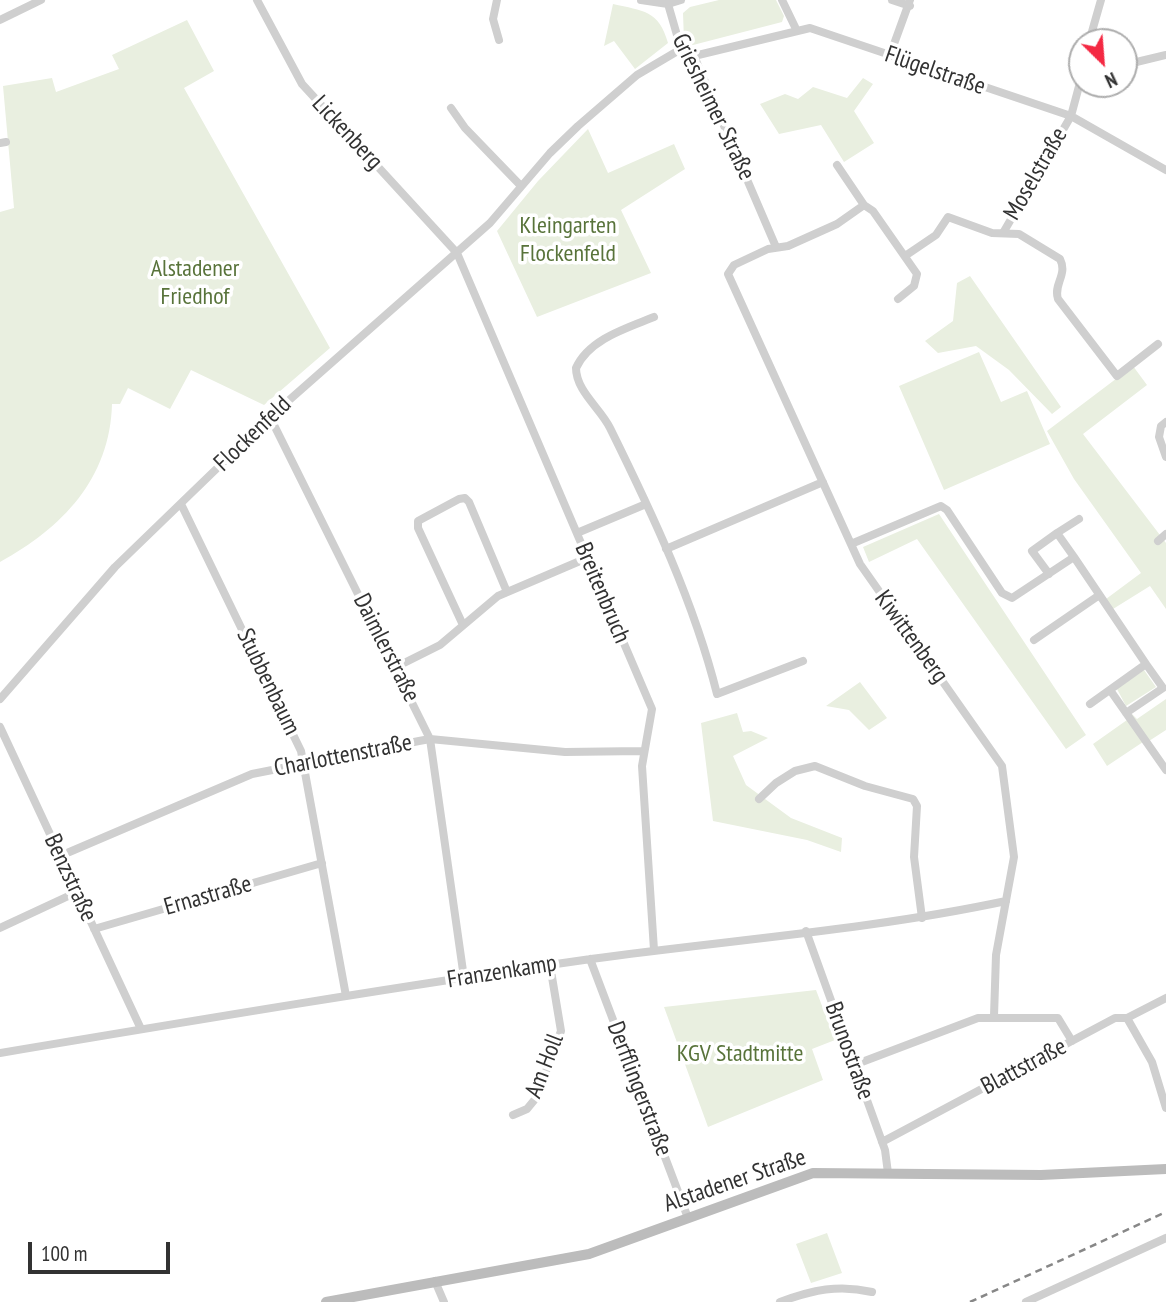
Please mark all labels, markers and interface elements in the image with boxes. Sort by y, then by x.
north arrow [1068,28,1138,98]
street label: Griesheimer Straße [665,29,761,185]
street label: Flügelstraße [881,40,989,102]
text: N [1101,67,1121,93]
street label: Lickenberg [306,90,388,176]
street label: Moselstraße [998,123,1074,225]
park label: Kleingarten Flockenfeld [519,212,617,268]
park label: Alstadener Friedhof [151,255,239,311]
street label: Flockenfeld [209,390,297,478]
street label: Breitenbruch [568,538,636,648]
street label: Kiwittenberg [868,585,954,689]
street label: Daimlerstraße [346,589,426,707]
street label: Stubbenbaum [230,624,306,740]
street label: Charlottenstraße [272,729,414,783]
street label: Benzstraße [37,830,103,926]
street label: Ernastraße [161,870,255,922]
street label: Franzenkamp [445,949,559,995]
street label: Brunostraße [818,998,880,1104]
street label: Derfflingerstraße [600,1018,678,1160]
street label: Am Holl [520,1030,570,1102]
street label: Blattstraße [977,1033,1071,1101]
park label: KGV Stadtmitte [677,1040,803,1068]
street label: Alstadener Straße [660,1143,810,1219]
scale bar [32,1228,173,1272]
text: 100 m [41,1240,87,1267]

